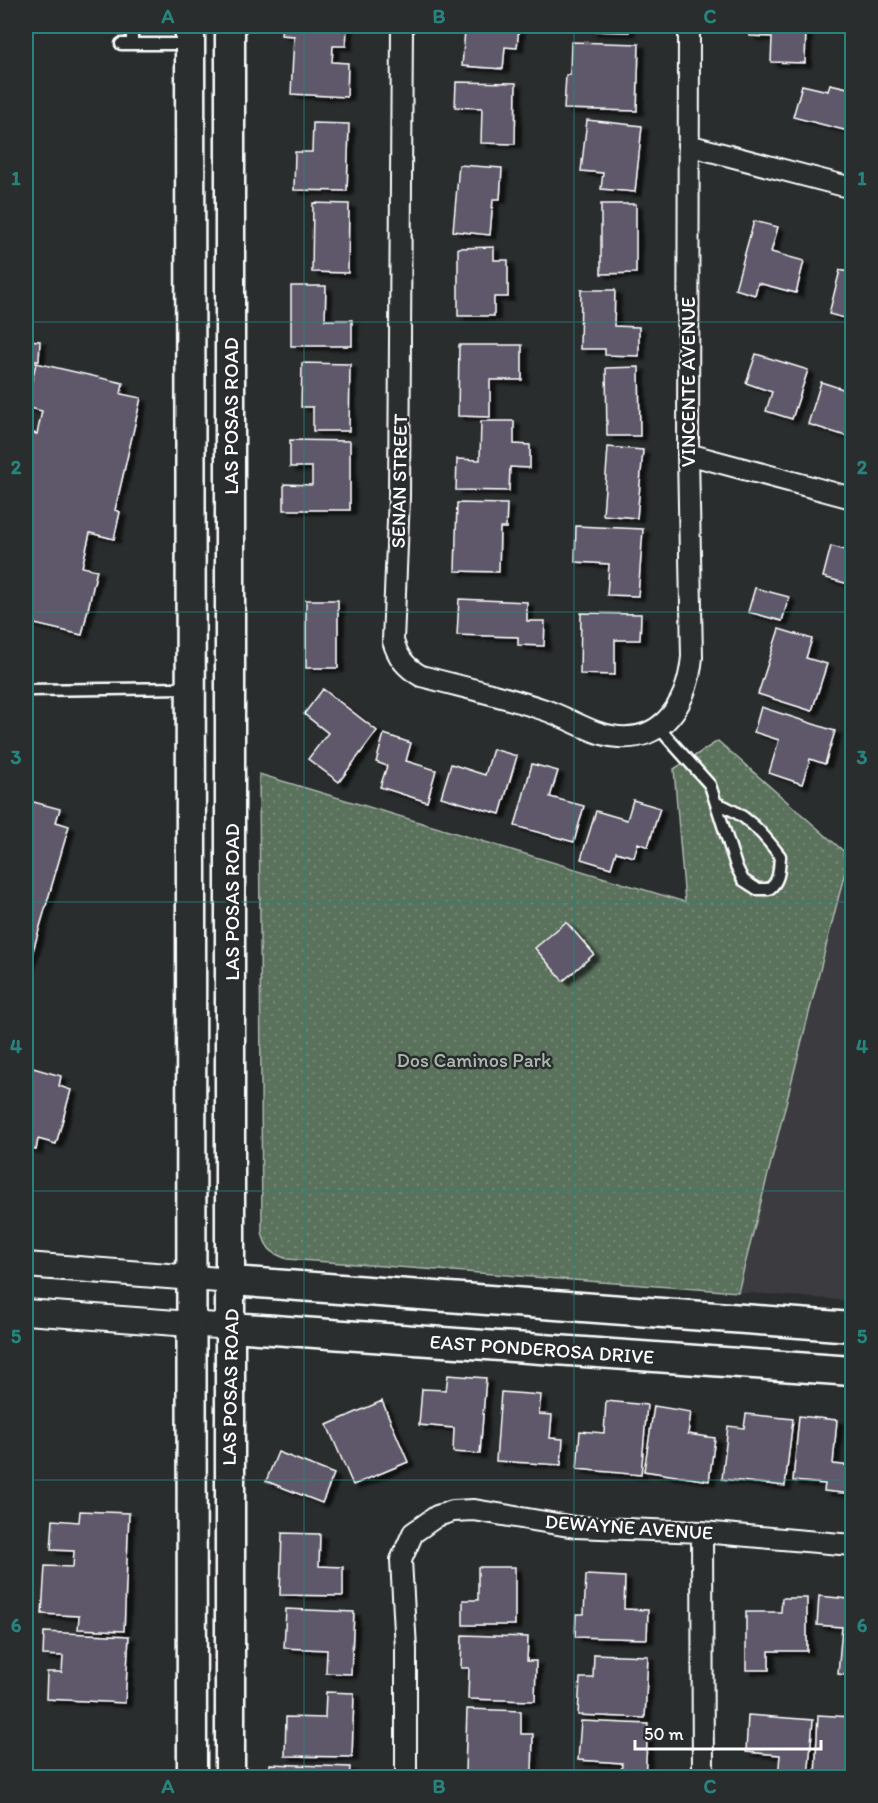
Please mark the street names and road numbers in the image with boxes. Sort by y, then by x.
street label: VINCENTE AVENUE [676,297,700,467]
street label: LAS POSAS ROAD [219,337,243,495]
street label: SENAN STREET [386,413,412,549]
street label: LAS POSAS ROAD [220,823,244,981]
street label: LAS POSAS ROAD [217,1308,243,1466]
street label: EAST PONDEROSA DRIVE [429,1329,655,1369]
street label: DEWAYNE AVENUE [544,1509,714,1545]

